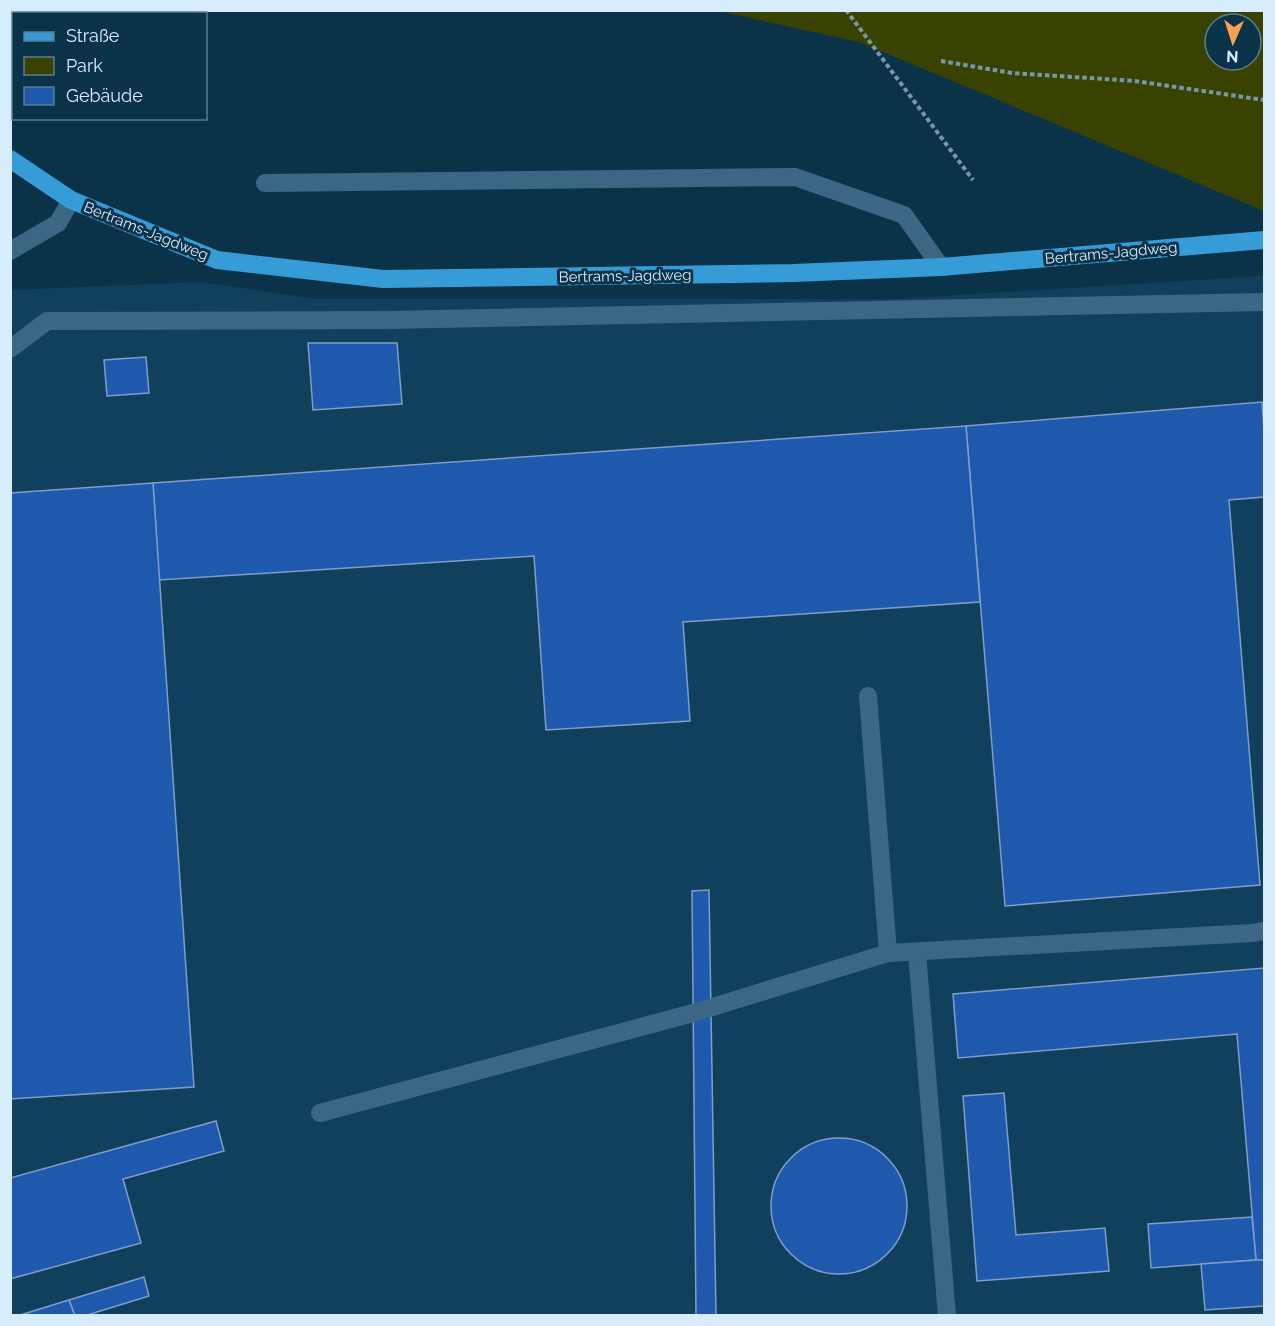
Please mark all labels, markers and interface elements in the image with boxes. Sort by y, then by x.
legend [12,12,207,120]
north arrow [1203,12,1263,72]
text: Straße [66,25,120,46]
text: N [1226,47,1239,66]
text: Park [66,55,103,76]
text: Gebäude [66,85,143,106]
street label: Bertrams-Jagdweg [81,198,211,264]
street label: Bertrams-Jagdweg [1044,238,1178,268]
street label: Bertrams-Jagdweg [558,266,692,286]

